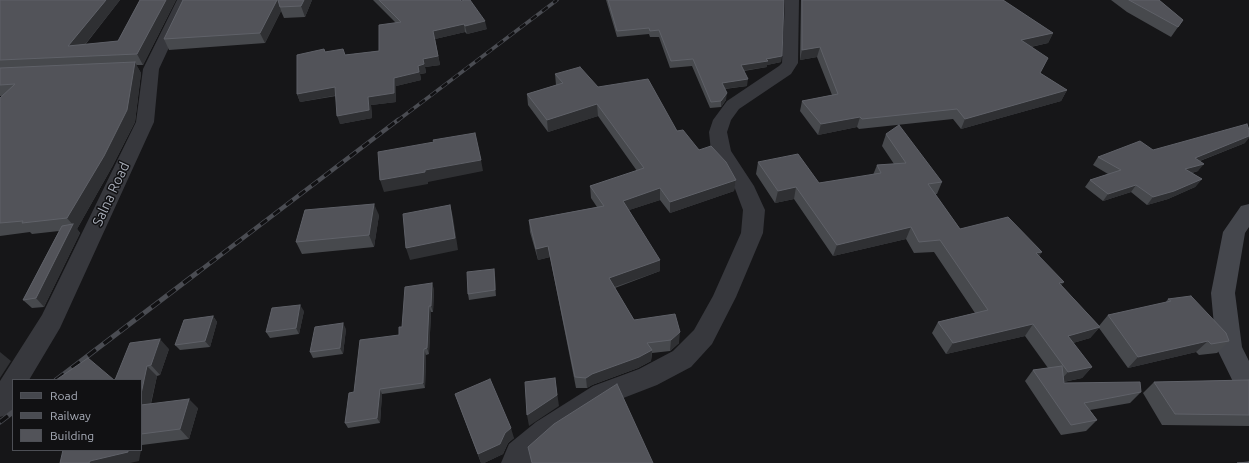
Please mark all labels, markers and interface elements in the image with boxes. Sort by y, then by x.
street label: Salna Road [89,159,133,229]
legend [12,379,142,451]
text: Road [50,389,78,402]
text: Railway [50,409,91,422]
text: Building [50,429,94,442]

